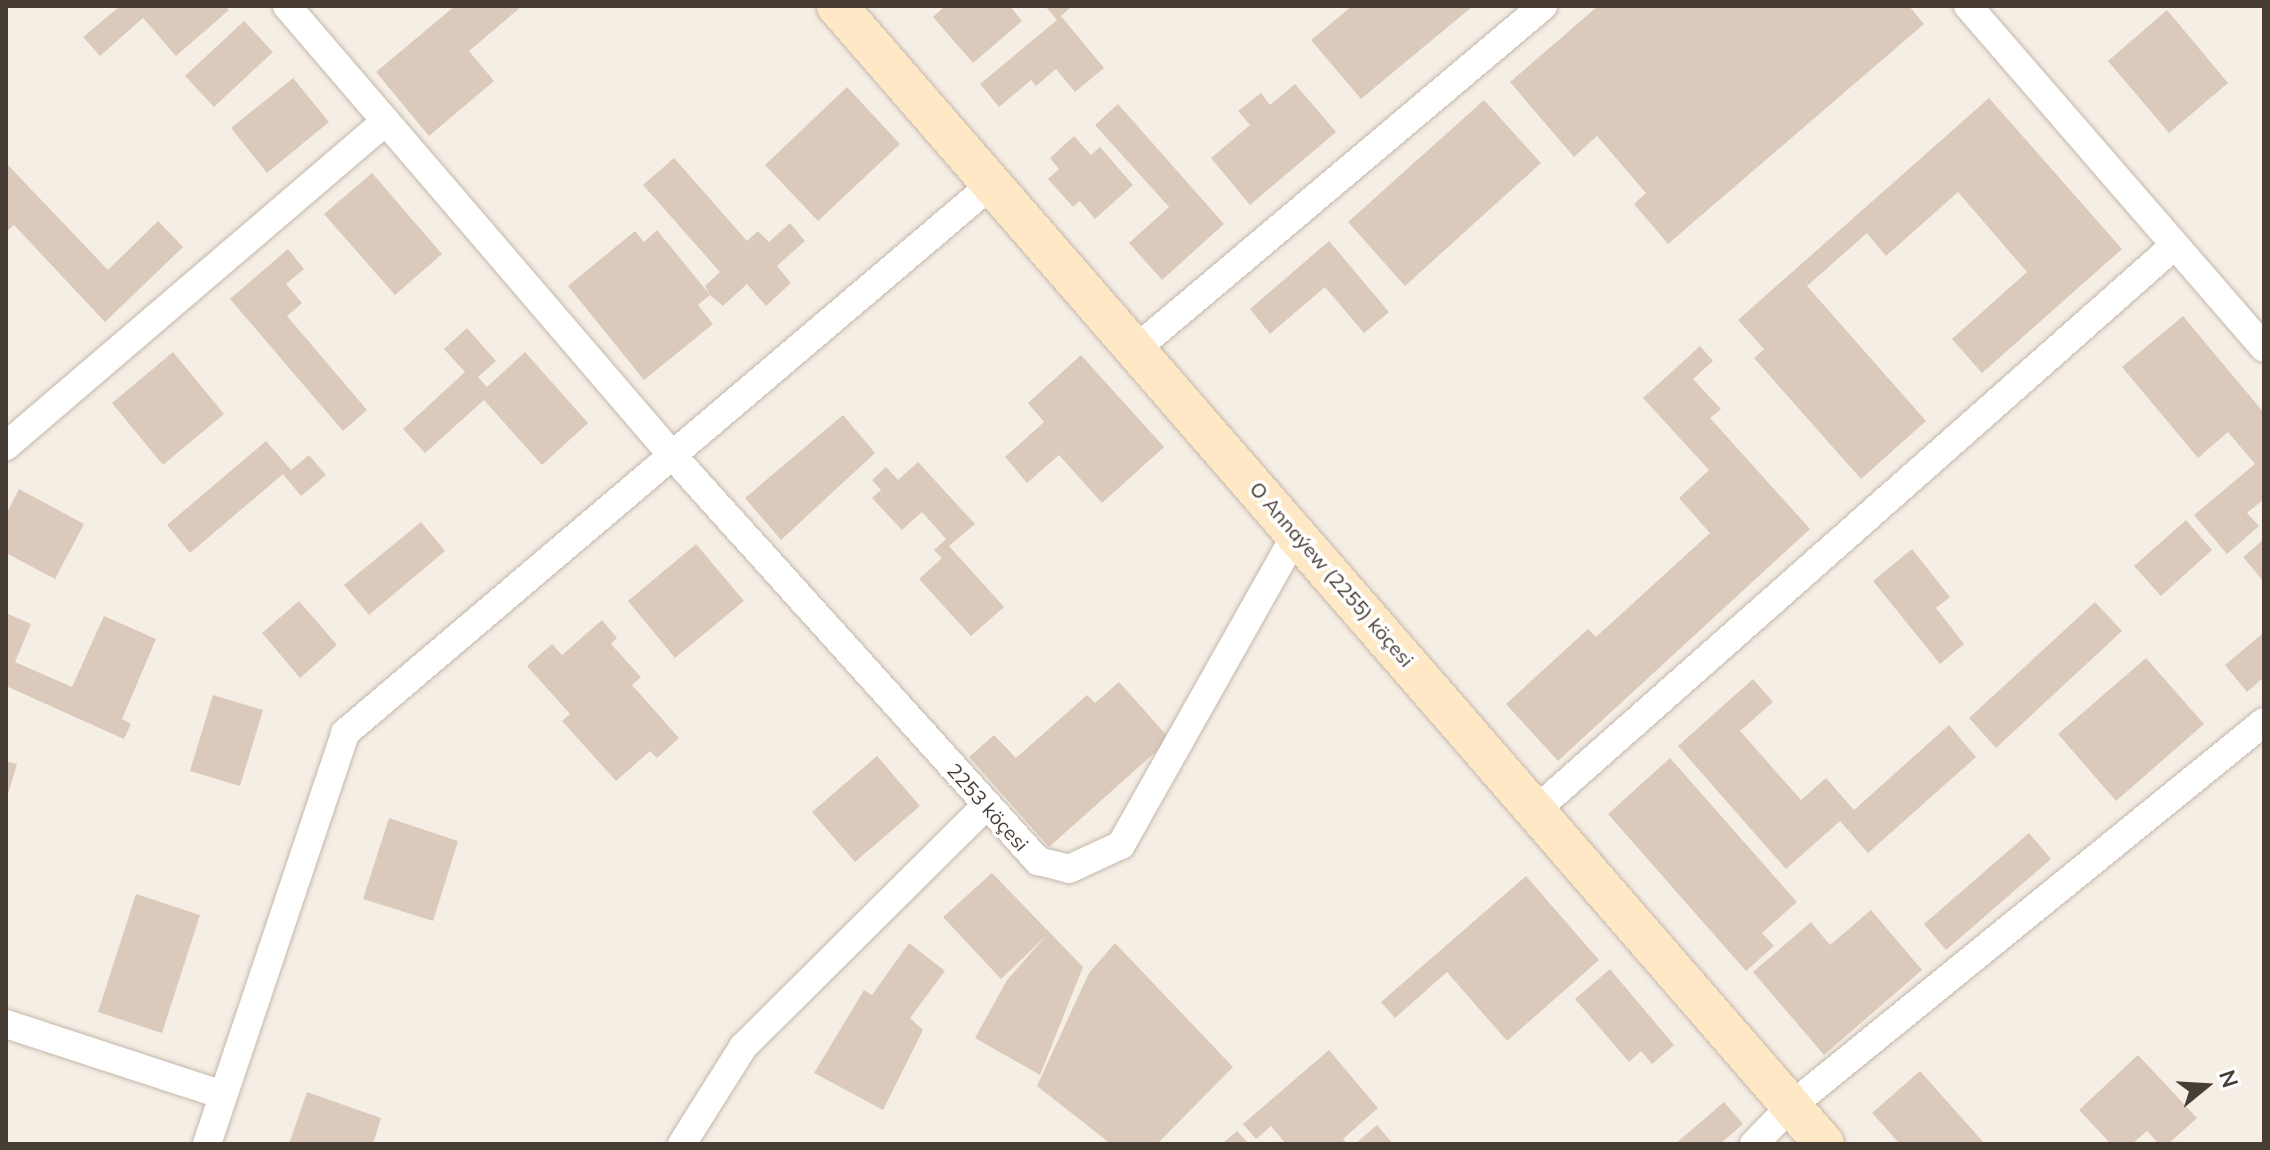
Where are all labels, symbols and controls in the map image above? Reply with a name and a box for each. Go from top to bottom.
street label: O Annaýew (2255) köçesi [1245,477,1419,671]
street label: 2253 köçesi [942,758,1034,856]
north arrow [2166,1046,2246,1126]
text: N [2213,1066,2245,1091]

